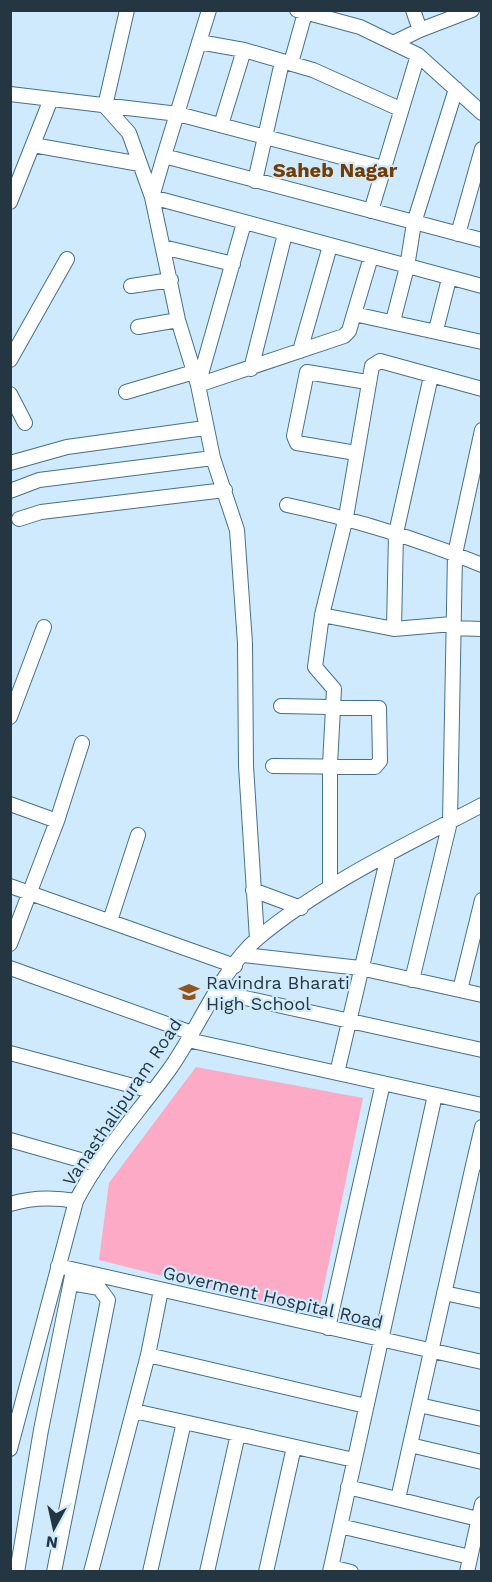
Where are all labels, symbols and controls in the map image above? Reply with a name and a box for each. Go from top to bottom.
district label: Saheb Nagar [273,158,398,182]
place label: Ravindra Bharati High School [206,972,350,1014]
school or university icon: Ravindra Bharati High School [177,980,201,1004]
street label: Vanasthalipuram Road [58,1014,186,1190]
street label: Goverment Hospital Road [161,1261,385,1333]
north arrow [24,1498,84,1558]
text: N [45,1532,59,1553]

